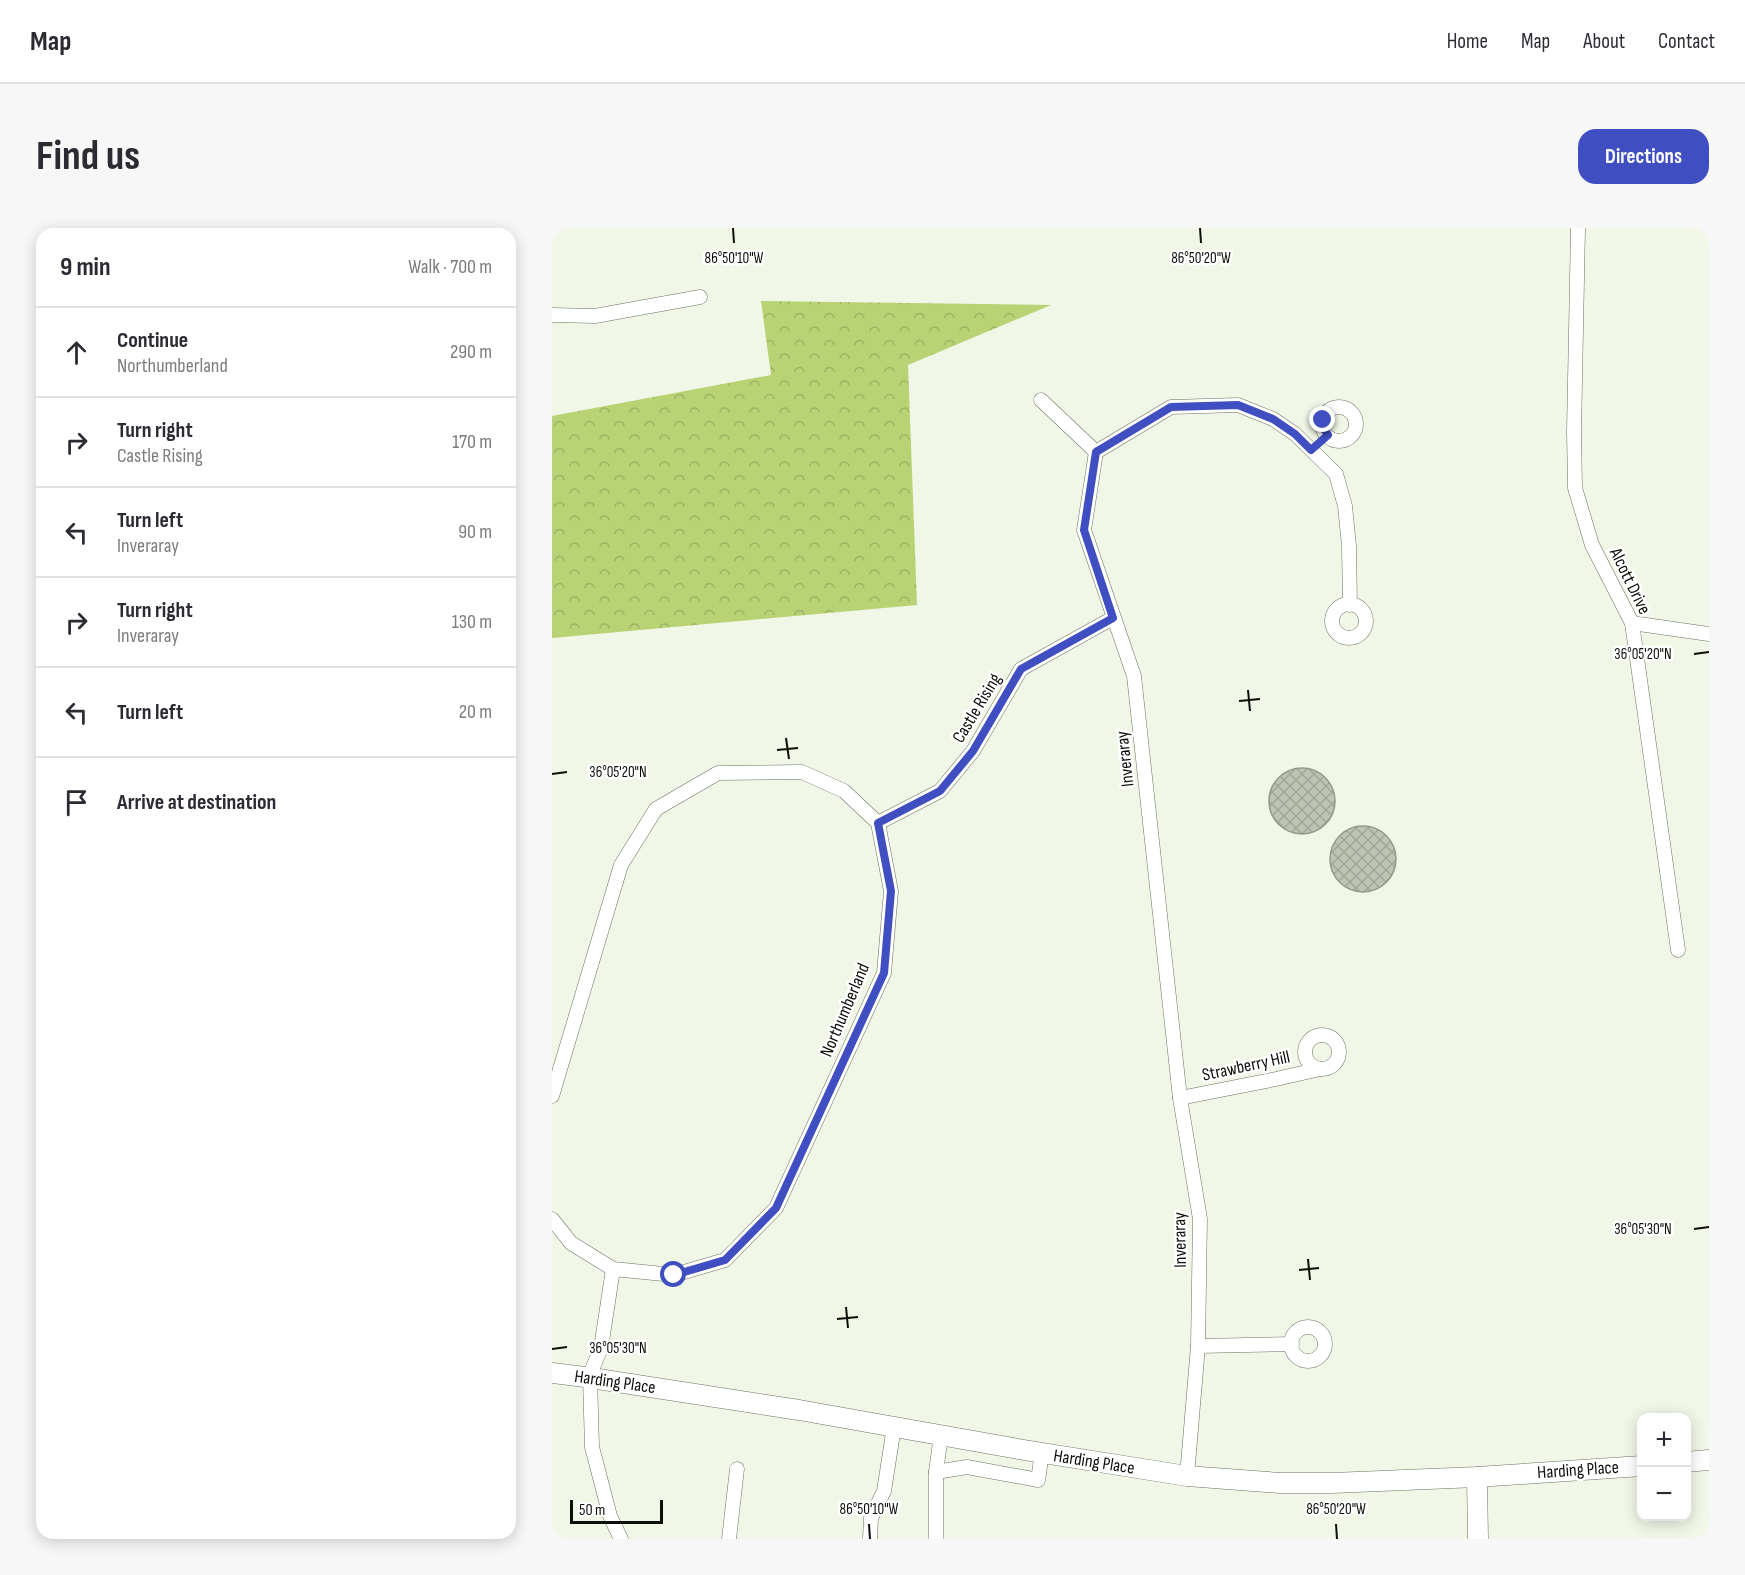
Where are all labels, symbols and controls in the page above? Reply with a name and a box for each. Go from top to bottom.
text: Map [30,25,71,58]
text: Home [1447,29,1488,54]
text: Map [1521,29,1550,54]
text: About [1583,29,1625,54]
text: Contact [1658,29,1715,54]
button: Directions [1578,129,1709,184]
text: Find us [36,131,140,182]
text: 86°50'10"W [705,249,764,268]
text: 86°50'20"W [1171,249,1231,268]
text: 9 min [60,252,110,283]
text: Walk · 700 m [408,255,492,279]
text: Continue [117,327,188,354]
icon: ahead [60,336,93,369]
text: 290 m [450,340,492,364]
text: Northumberland [117,354,228,378]
route end [1309,406,1335,432]
text: Turn right [117,417,193,444]
icon: right [60,426,93,459]
text: 170 m [452,430,492,454]
text: Castle Rising [117,444,203,468]
text: Turn left [117,507,183,534]
icon: left [60,516,93,549]
text: 90 m [458,520,492,544]
text: Inveraray [117,534,179,558]
street label: Alcott Drive [1605,544,1655,618]
text: Turn right [117,597,193,624]
icon: right [60,606,93,639]
text: 130 m [452,610,492,634]
text: Inveraray [117,624,179,648]
text: 36°05'20"N [1614,645,1672,664]
street label: Castle Rising [948,670,1006,746]
icon: left [60,696,93,729]
text: Turn left [117,699,183,726]
text: 20 m [459,700,492,724]
street label: Inveraray [1112,730,1138,788]
text: 36°05'20"N [589,763,647,782]
icon: arrive [60,786,93,819]
text: Arrive at destination [117,789,276,816]
street label: Northumberland [816,960,874,1060]
street label: Strawberry Hill [1200,1046,1292,1086]
street label: Inveraray [1169,1212,1191,1268]
text: 36°05'30"N [1614,1220,1672,1239]
route start [660,1261,686,1287]
text: 36°05'30"N [589,1339,647,1358]
street label: Harding Place [573,1366,657,1398]
map controls [1637,1413,1691,1521]
button: + [1637,1413,1691,1467]
street label: Harding Place [1052,1445,1136,1479]
street label: Harding Place [1536,1457,1620,1483]
button: − [1637,1467,1691,1521]
scale bar [570,1497,663,1524]
text: 86°50'10"W [840,1500,899,1519]
text: 86°50'20"W [1306,1500,1366,1519]
text: 50 m [579,1501,605,1520]

